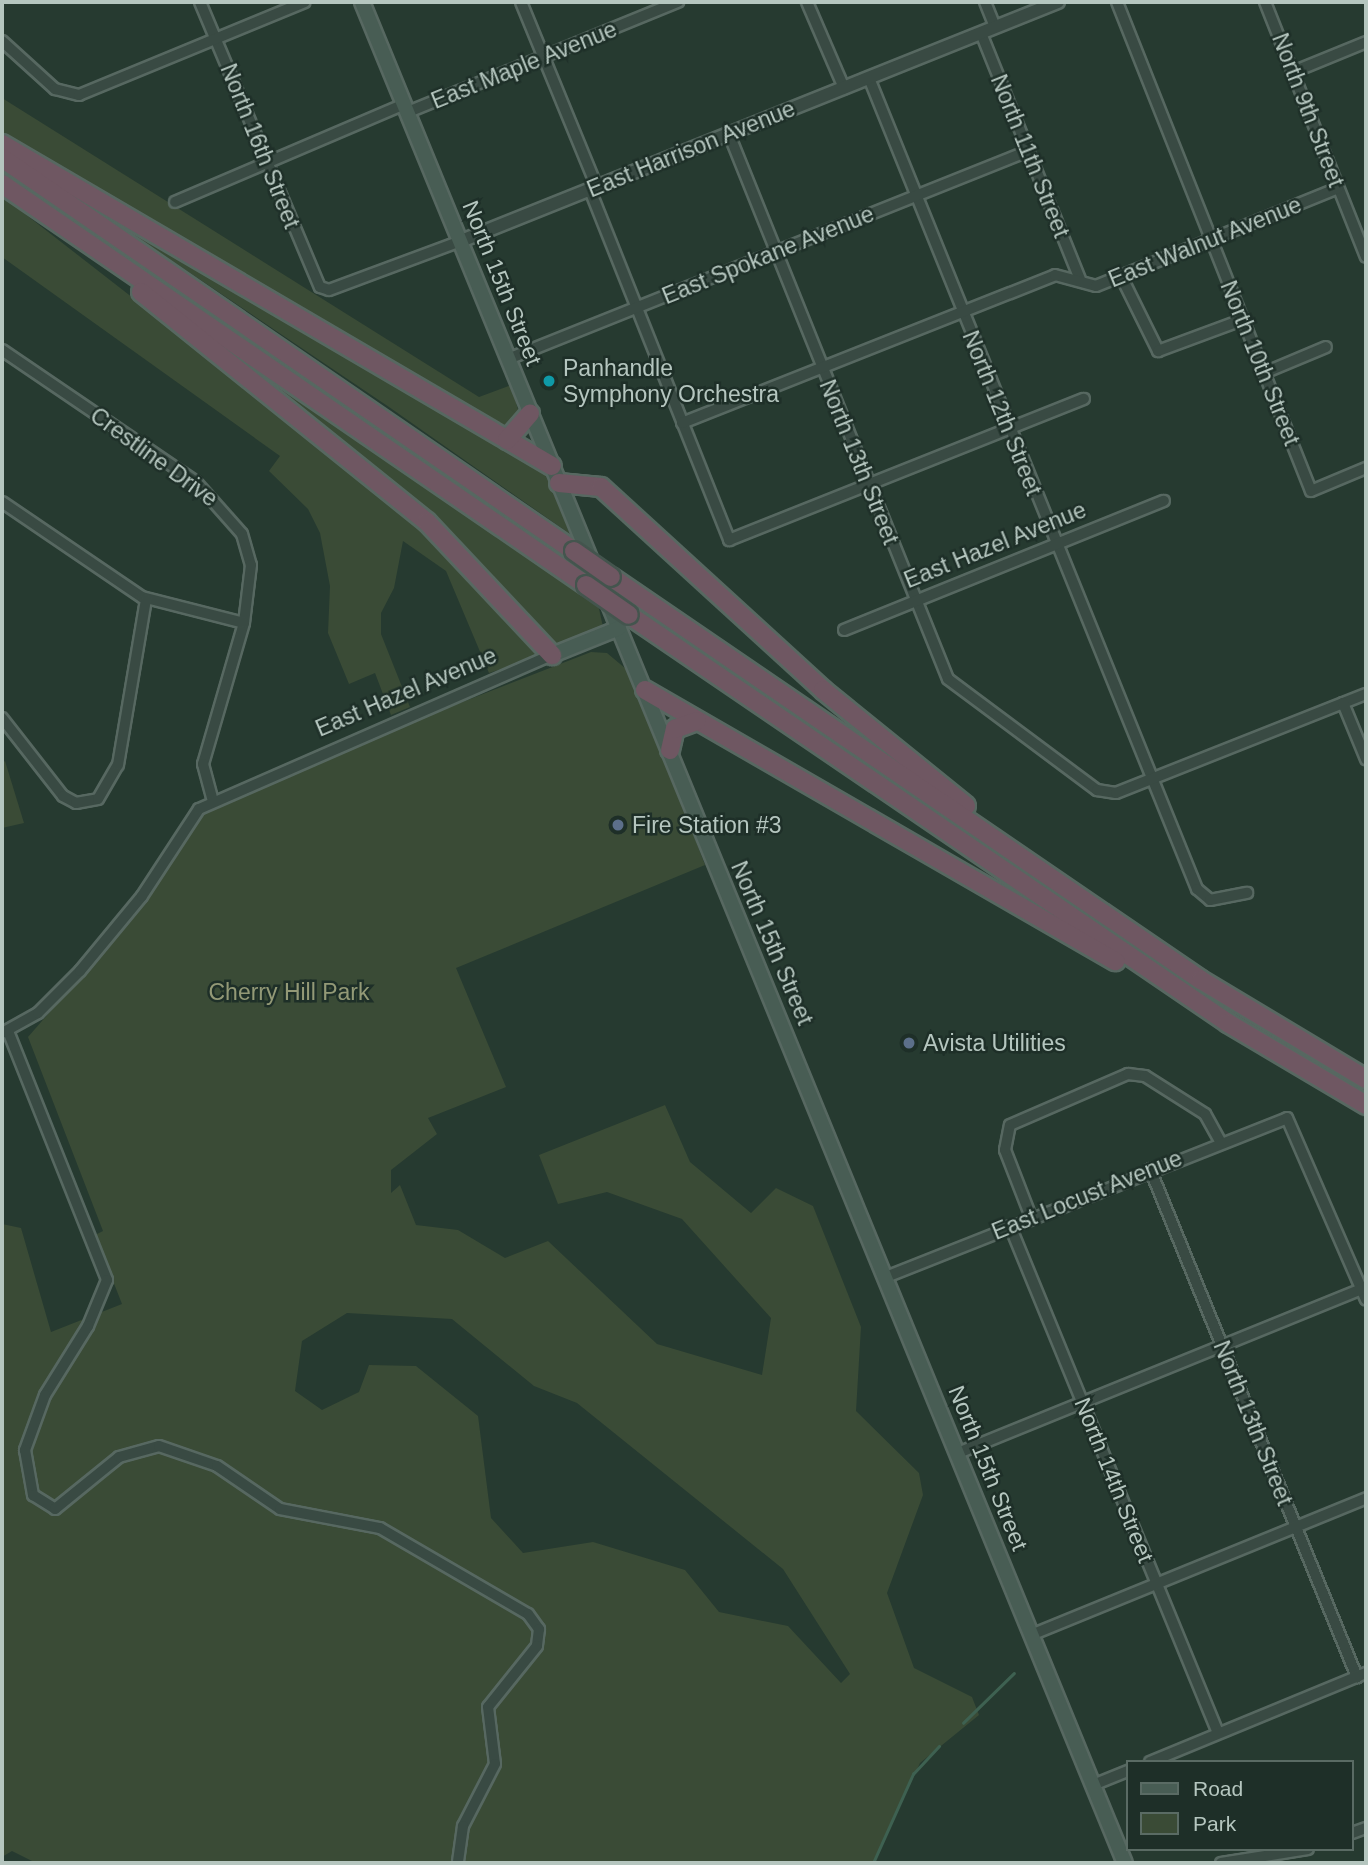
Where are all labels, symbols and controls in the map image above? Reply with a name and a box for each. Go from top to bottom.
street label: East Maple Avenue [427,15,621,115]
street label: North 9th Street [1266,29,1350,191]
street label: North 16th Street [214,60,306,232]
street label: North 11th Street [985,70,1075,242]
street label: East Harrison Avenue [582,94,800,204]
street label: East Walnut Avenue [1104,190,1306,294]
street label: North 15th Street [456,197,548,369]
street label: East Spokane Avenue [658,200,878,310]
street label: North 10th Street [1214,277,1306,449]
street label: North 12th Street [956,327,1048,499]
place label: Panhandle Symphony Orchestra [563,354,779,408]
marker: Panhandle Symphony Orchestra [541,373,557,389]
street label: North 13th Street [813,376,905,548]
street label: Crestline Drive [85,402,223,512]
street label: East Hazel Avenue [899,496,1091,594]
street label: East Hazel Avenue [311,641,501,743]
place label: Fire Station #3 [632,811,782,839]
marker: Fire Station #3 [610,817,626,833]
street label: North 15th Street [725,857,819,1029]
park label: Cherry Hill Park [208,978,370,1006]
place label: Avista Utilities [923,1029,1066,1057]
marker: Avista Utilities [901,1035,917,1051]
street label: East Locust Avenue [987,1144,1187,1246]
street label: North 13th Street [1207,1337,1299,1509]
street label: North 15th Street [942,1382,1034,1554]
street label: North 14th Street [1068,1394,1160,1566]
legend [1126,1760,1354,1851]
text: Road [1193,1777,1243,1800]
text: Park [1193,1812,1236,1835]

